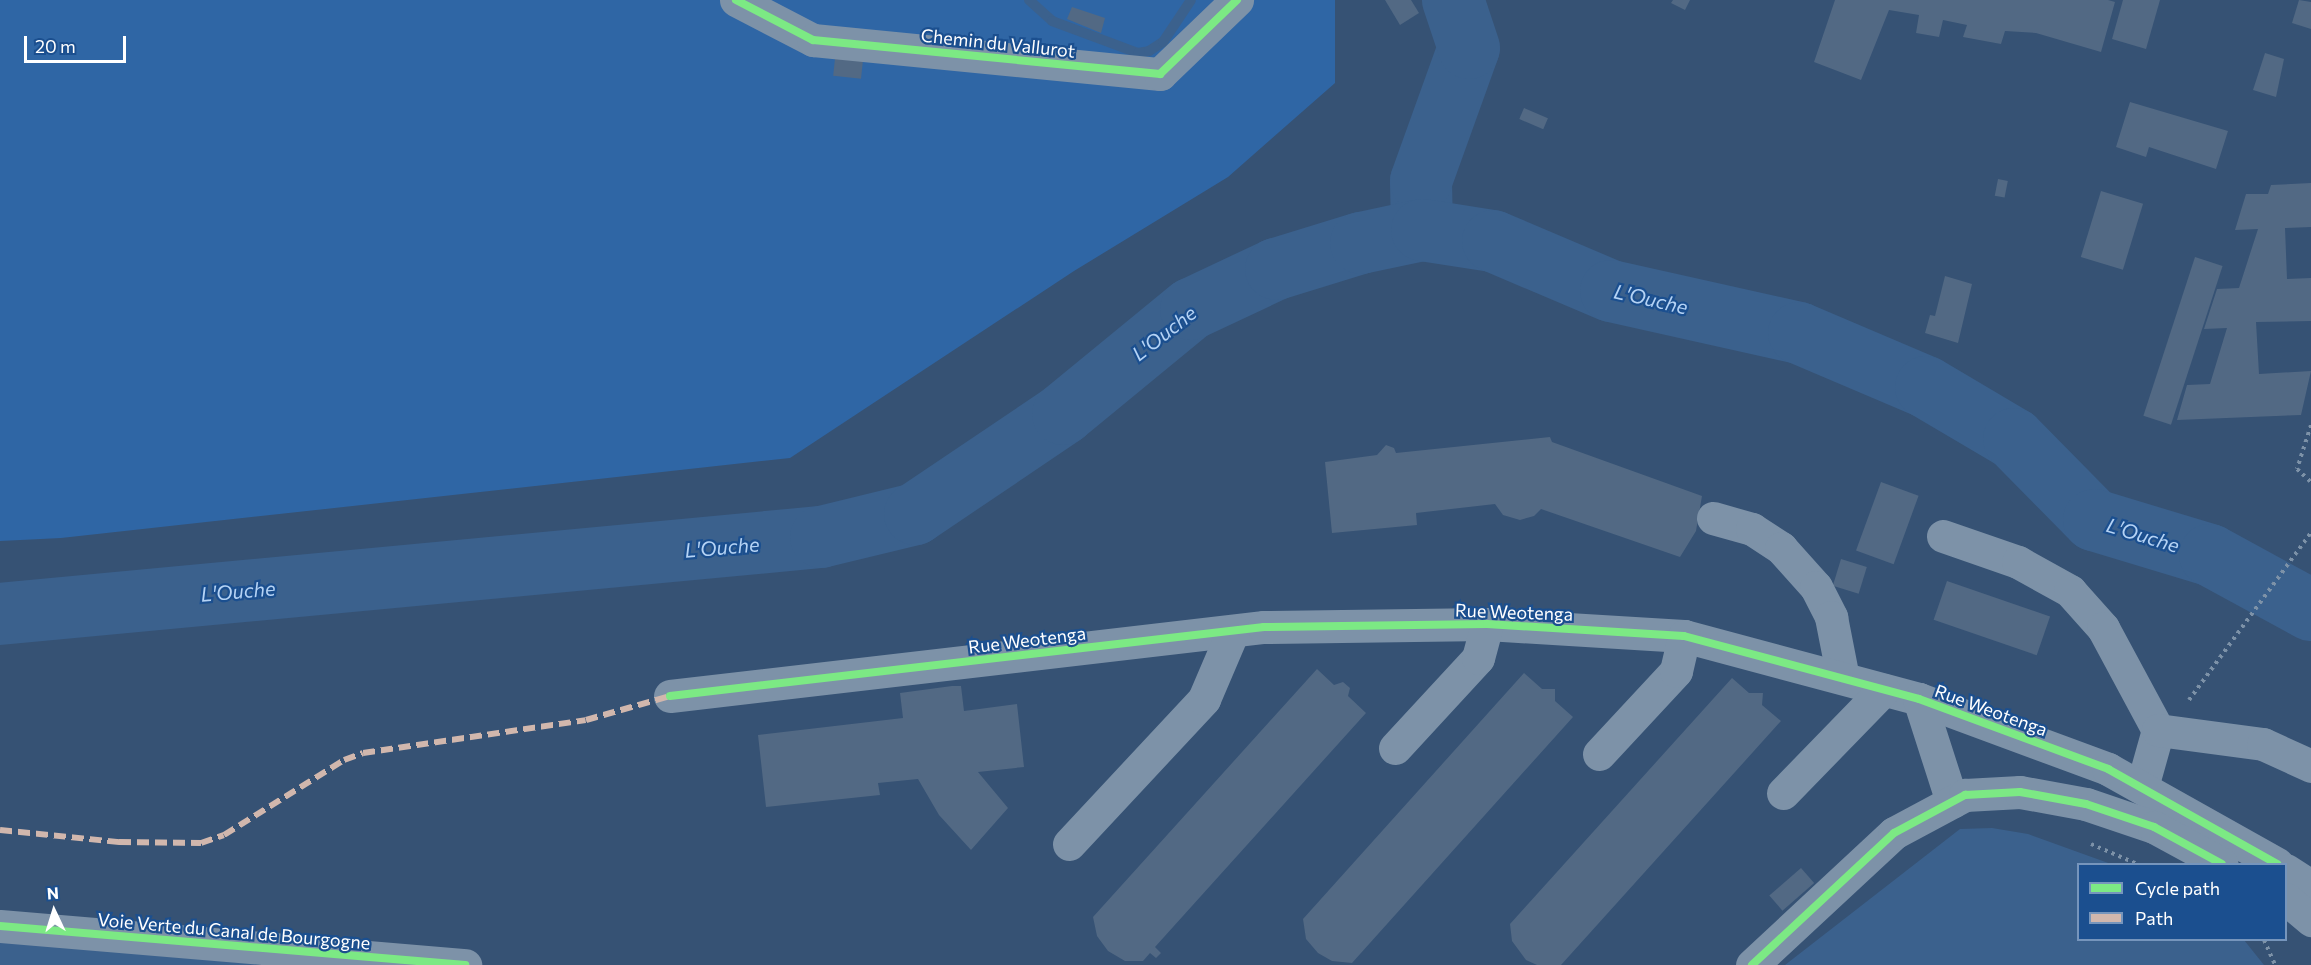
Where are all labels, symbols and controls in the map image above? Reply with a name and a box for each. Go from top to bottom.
scale bar [27,24,129,62]
street label: Chemin du Vallurot [920,24,1076,62]
text: 20 m [35,35,76,57]
water label: L'Ouche [1612,279,1690,319]
water label: L'Ouche [1127,300,1201,366]
water label: L'Ouche [2104,513,2182,557]
water label: L'Ouche [684,532,760,562]
water label: L'Ouche [200,576,276,606]
street label: Rue Weotenga [1455,599,1573,625]
street label: Rue Weotenga [967,622,1087,658]
street label: Rue Weotenga [1932,680,2050,740]
legend [2077,863,2287,941]
text: Cycle path [2135,877,2220,899]
north arrow [24,881,84,941]
text: N [46,883,59,902]
text: Path [2135,907,2173,929]
street label: Voie Verte du Canal de Bourgogne [97,908,371,954]

